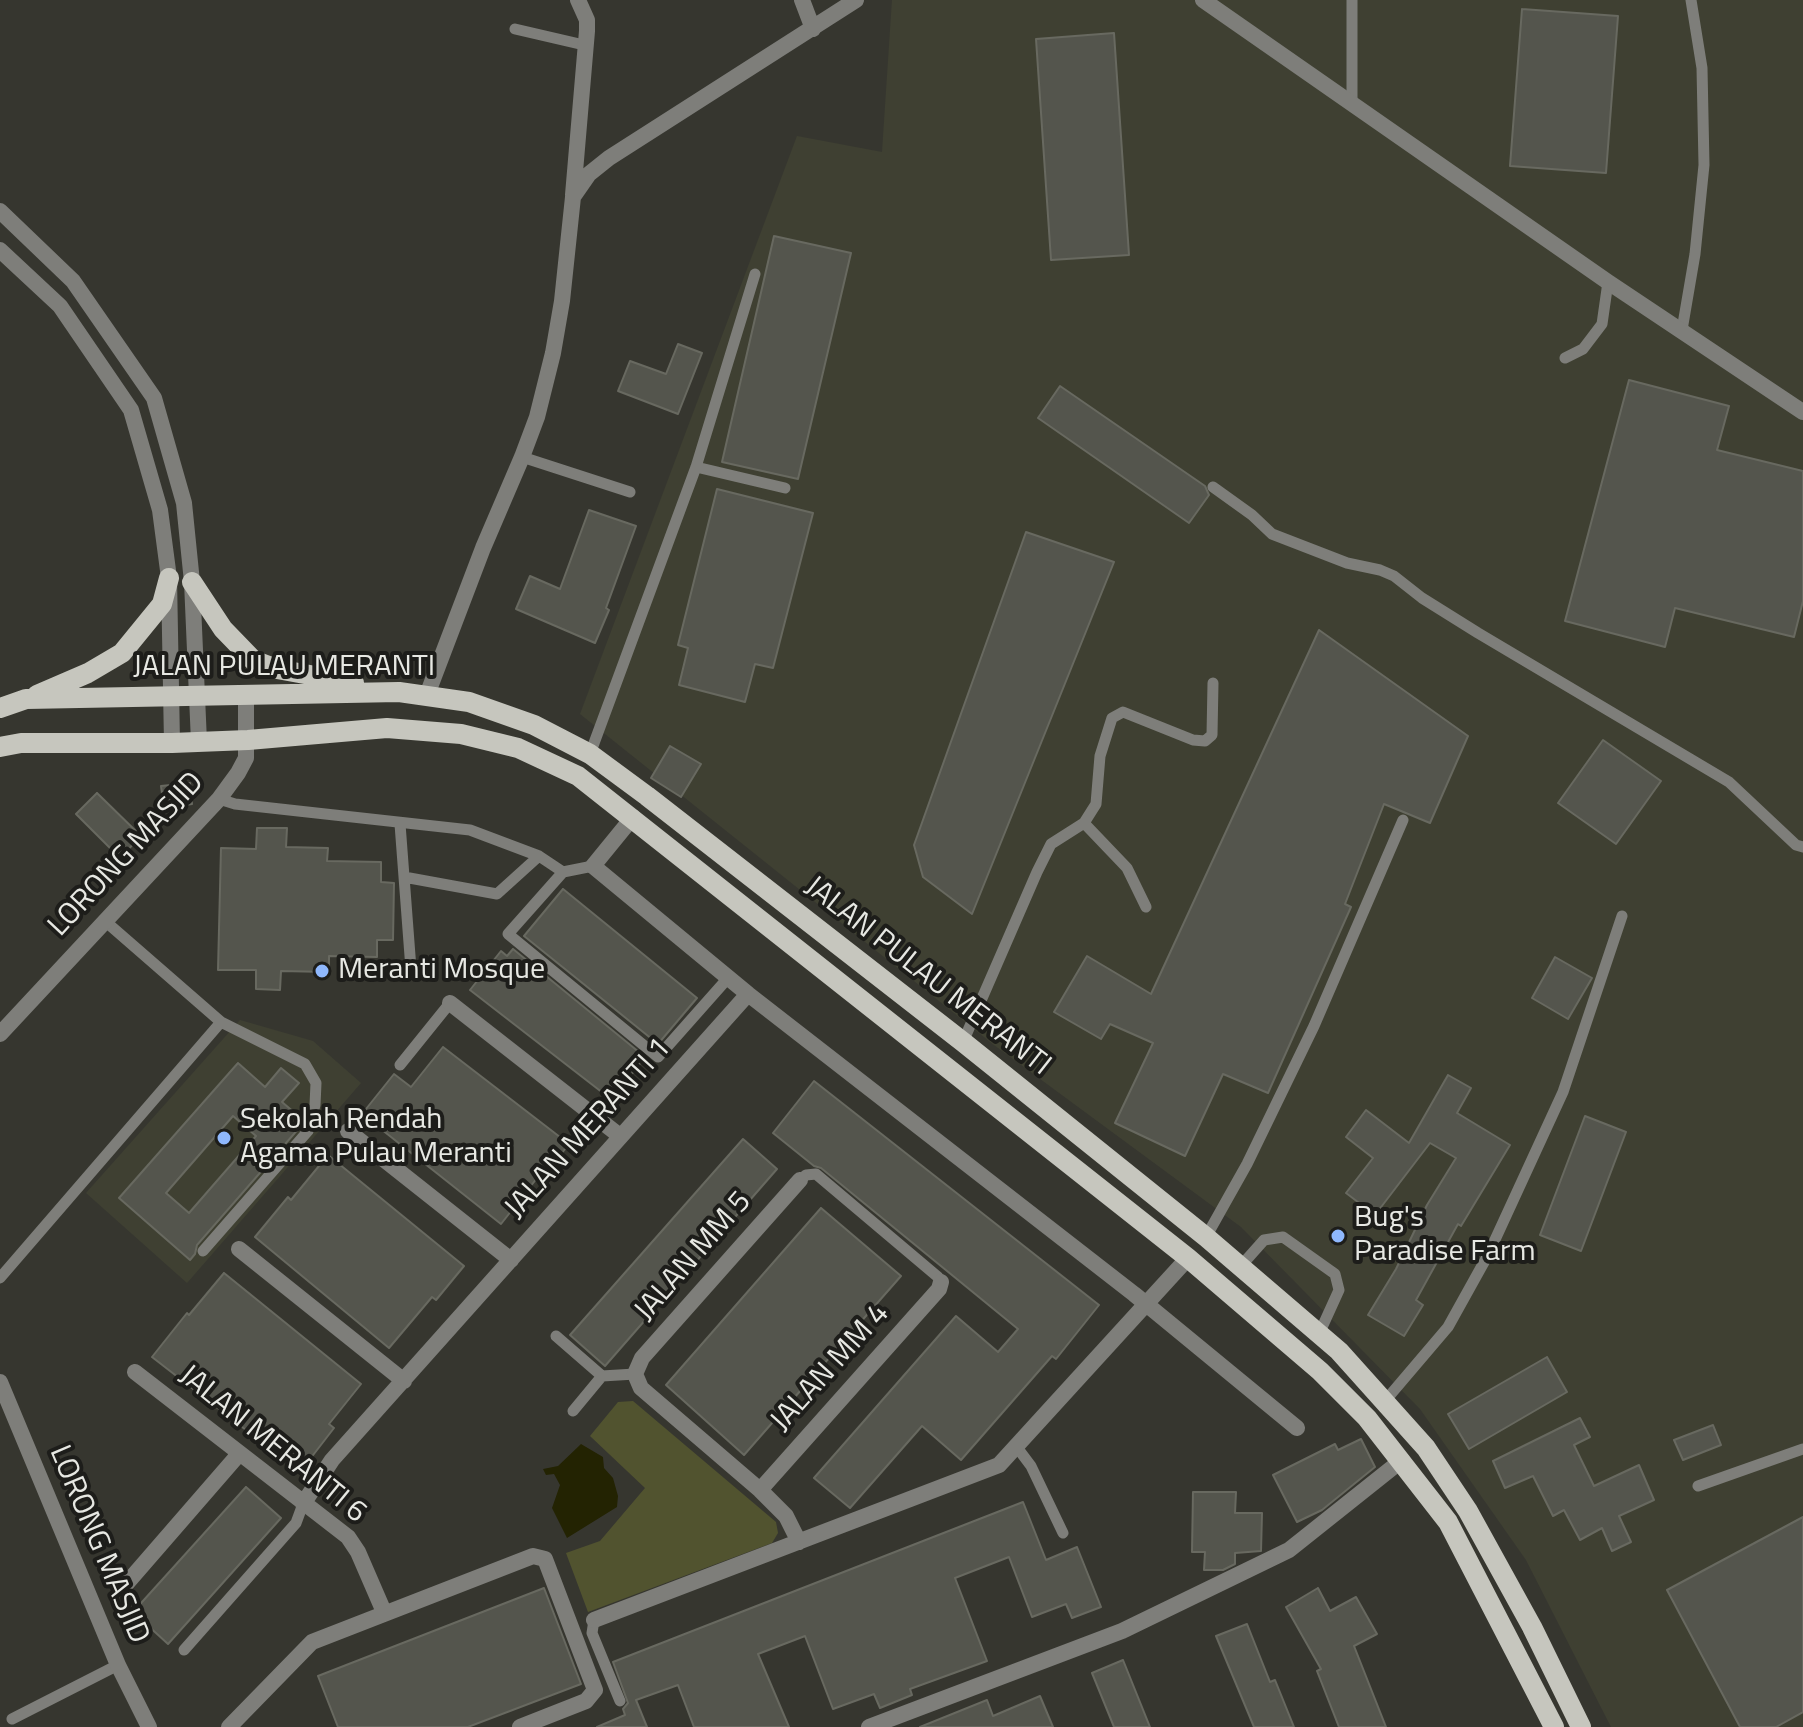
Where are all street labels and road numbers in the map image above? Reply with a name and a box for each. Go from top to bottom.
street label: JALAN PULAU MERANTI [133,650,435,686]
street label: LORONG MASJID [42,765,212,945]
street label: JALAN PULAU MERANTI [797,870,1057,1084]
street label: JALAN MERANTI 1 [499,1031,679,1227]
street label: JALAN MM 5 [628,1185,760,1329]
street label: JALAN MM 4 [764,1297,898,1439]
street label: JALAN MERANTI 6 [171,1358,373,1532]
street label: LORONG MASJID [40,1441,156,1649]

